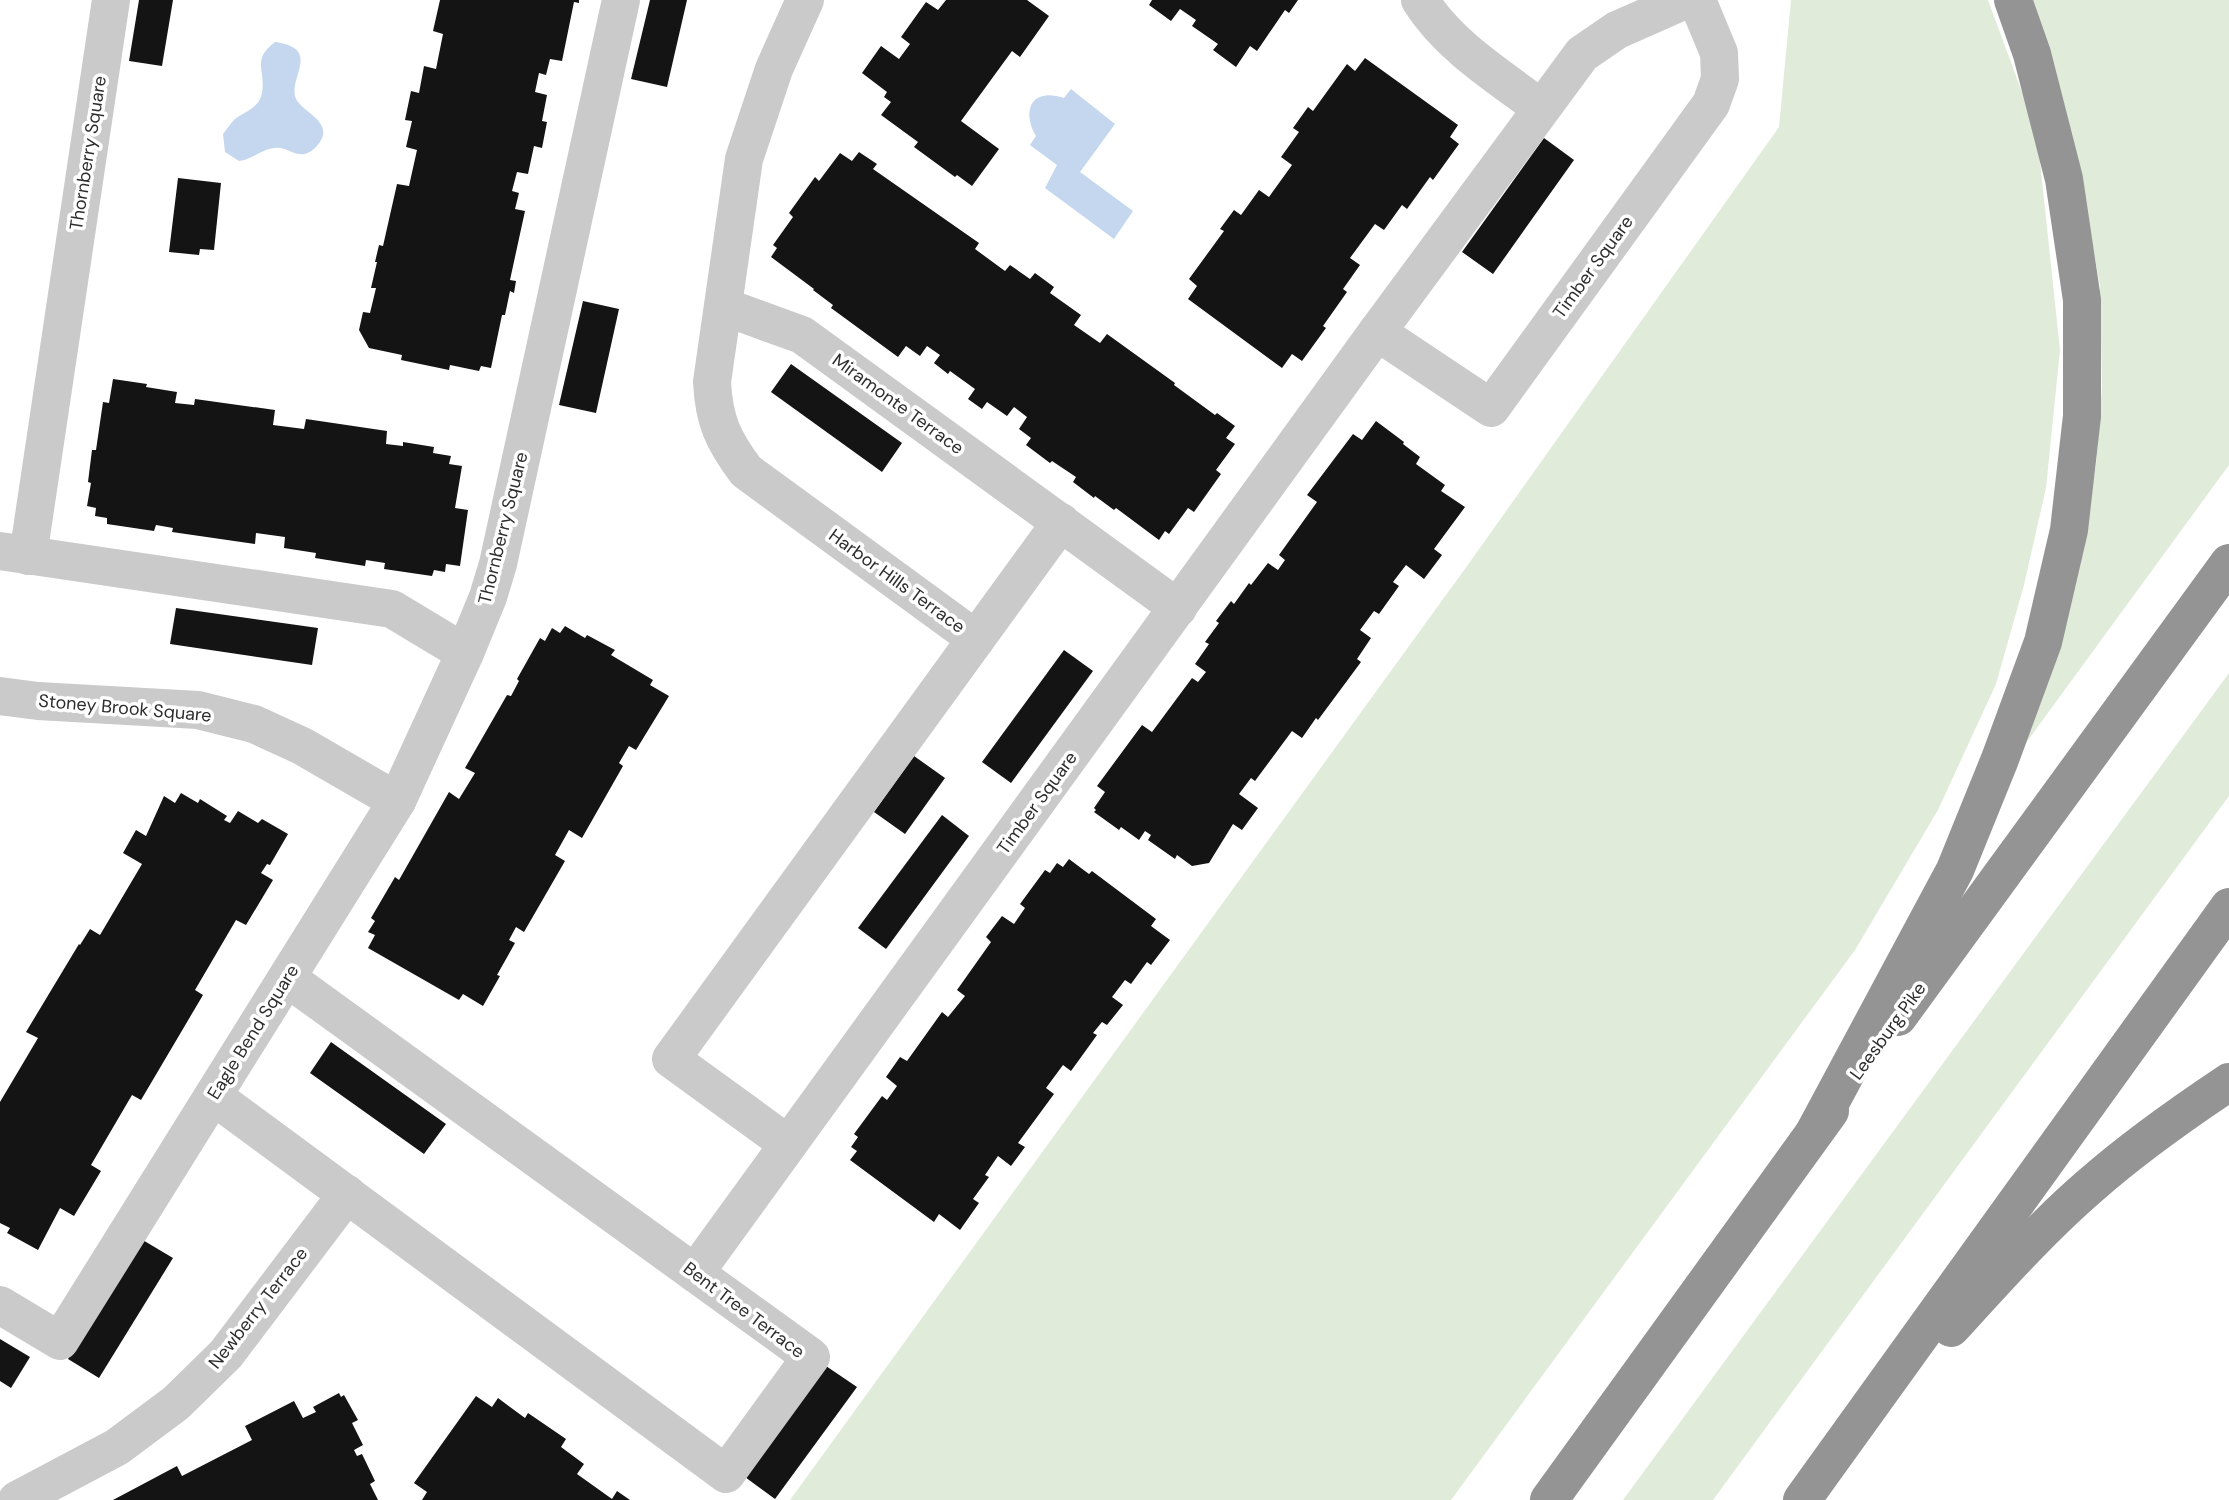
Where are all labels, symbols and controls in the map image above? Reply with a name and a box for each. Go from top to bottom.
street label: Thornberry Square [64,74,112,232]
street label: Timber Square [1548,211,1638,323]
street label: Miramonte Terrace [827,348,969,460]
street label: Thornberry Square [472,449,534,607]
street label: Harbor Hills Terrace [824,523,970,639]
street label: Stoney Brook Square [37,688,213,728]
street label: Timber Square [992,747,1082,859]
street label: Eagle Bend Square [202,960,304,1104]
street label: Leesburg Pike [1845,977,1931,1085]
street label: Newberry Terrace [203,1242,313,1374]
street label: Bent Tree Terrace [678,1256,810,1364]

